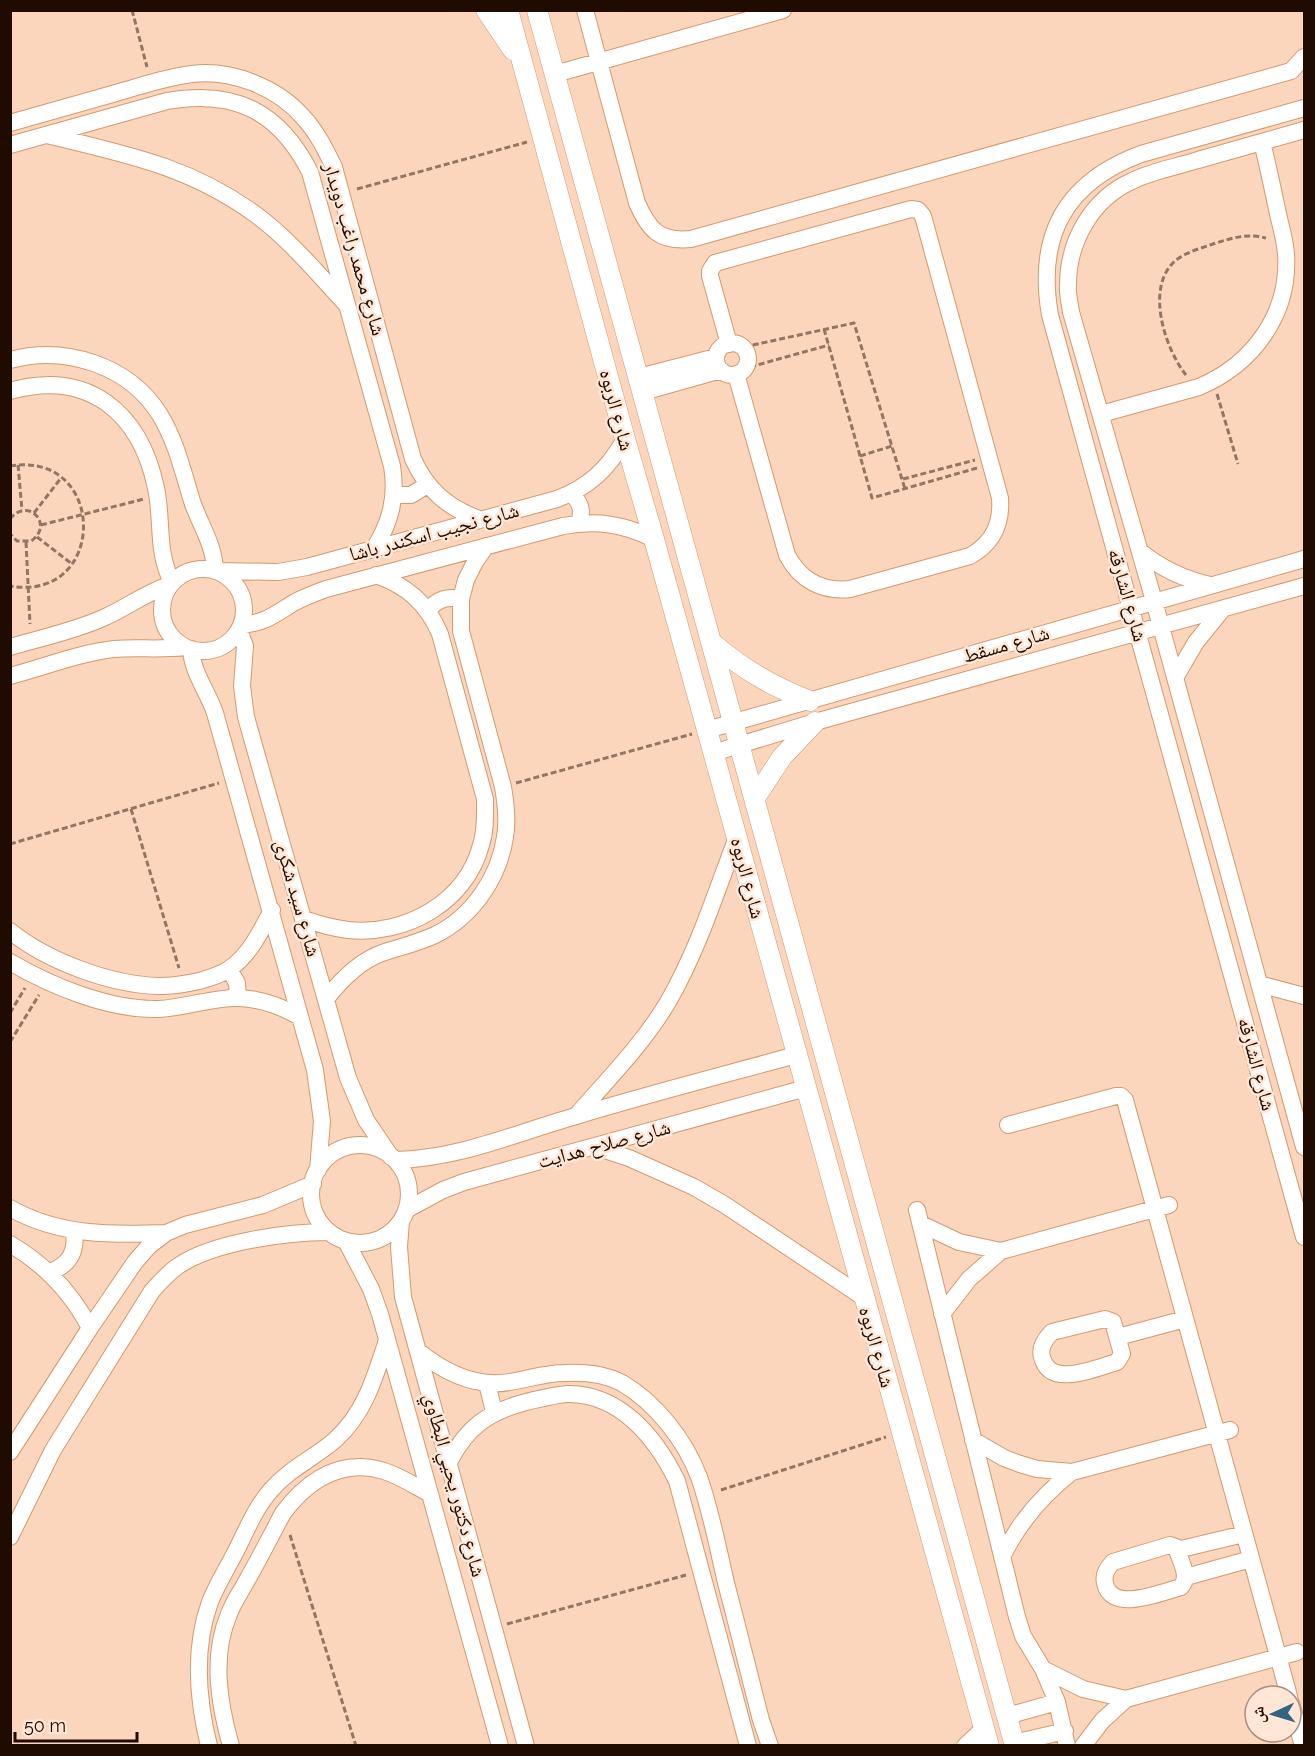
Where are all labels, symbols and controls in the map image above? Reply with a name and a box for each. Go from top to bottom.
street label: شارع محمد راغب دويدار [318,159,391,339]
street label: شارع الربوه [594,367,639,454]
street label: شارع نجيب اسكندر باشا [347,498,522,567]
street label: شارع الشارقه [1102,546,1153,645]
street label: شارع مسقط [960,620,1052,669]
street label: شارع الربوه [725,835,770,922]
street label: شارع سيد شكرى [269,837,326,960]
street label: شارع الشارقه [1232,1015,1281,1114]
street label: شارع صلاح هدايت [535,1115,673,1174]
street label: شارع الربوه [853,1304,900,1391]
street label: شارع دكتور يحيي البطاوي [415,1390,491,1581]
north arrow [1243,1684,1303,1744]
scale bar [15,1705,136,1743]
text: ش [1248,1706,1269,1724]
text: 50 m [24,1715,66,1736]

